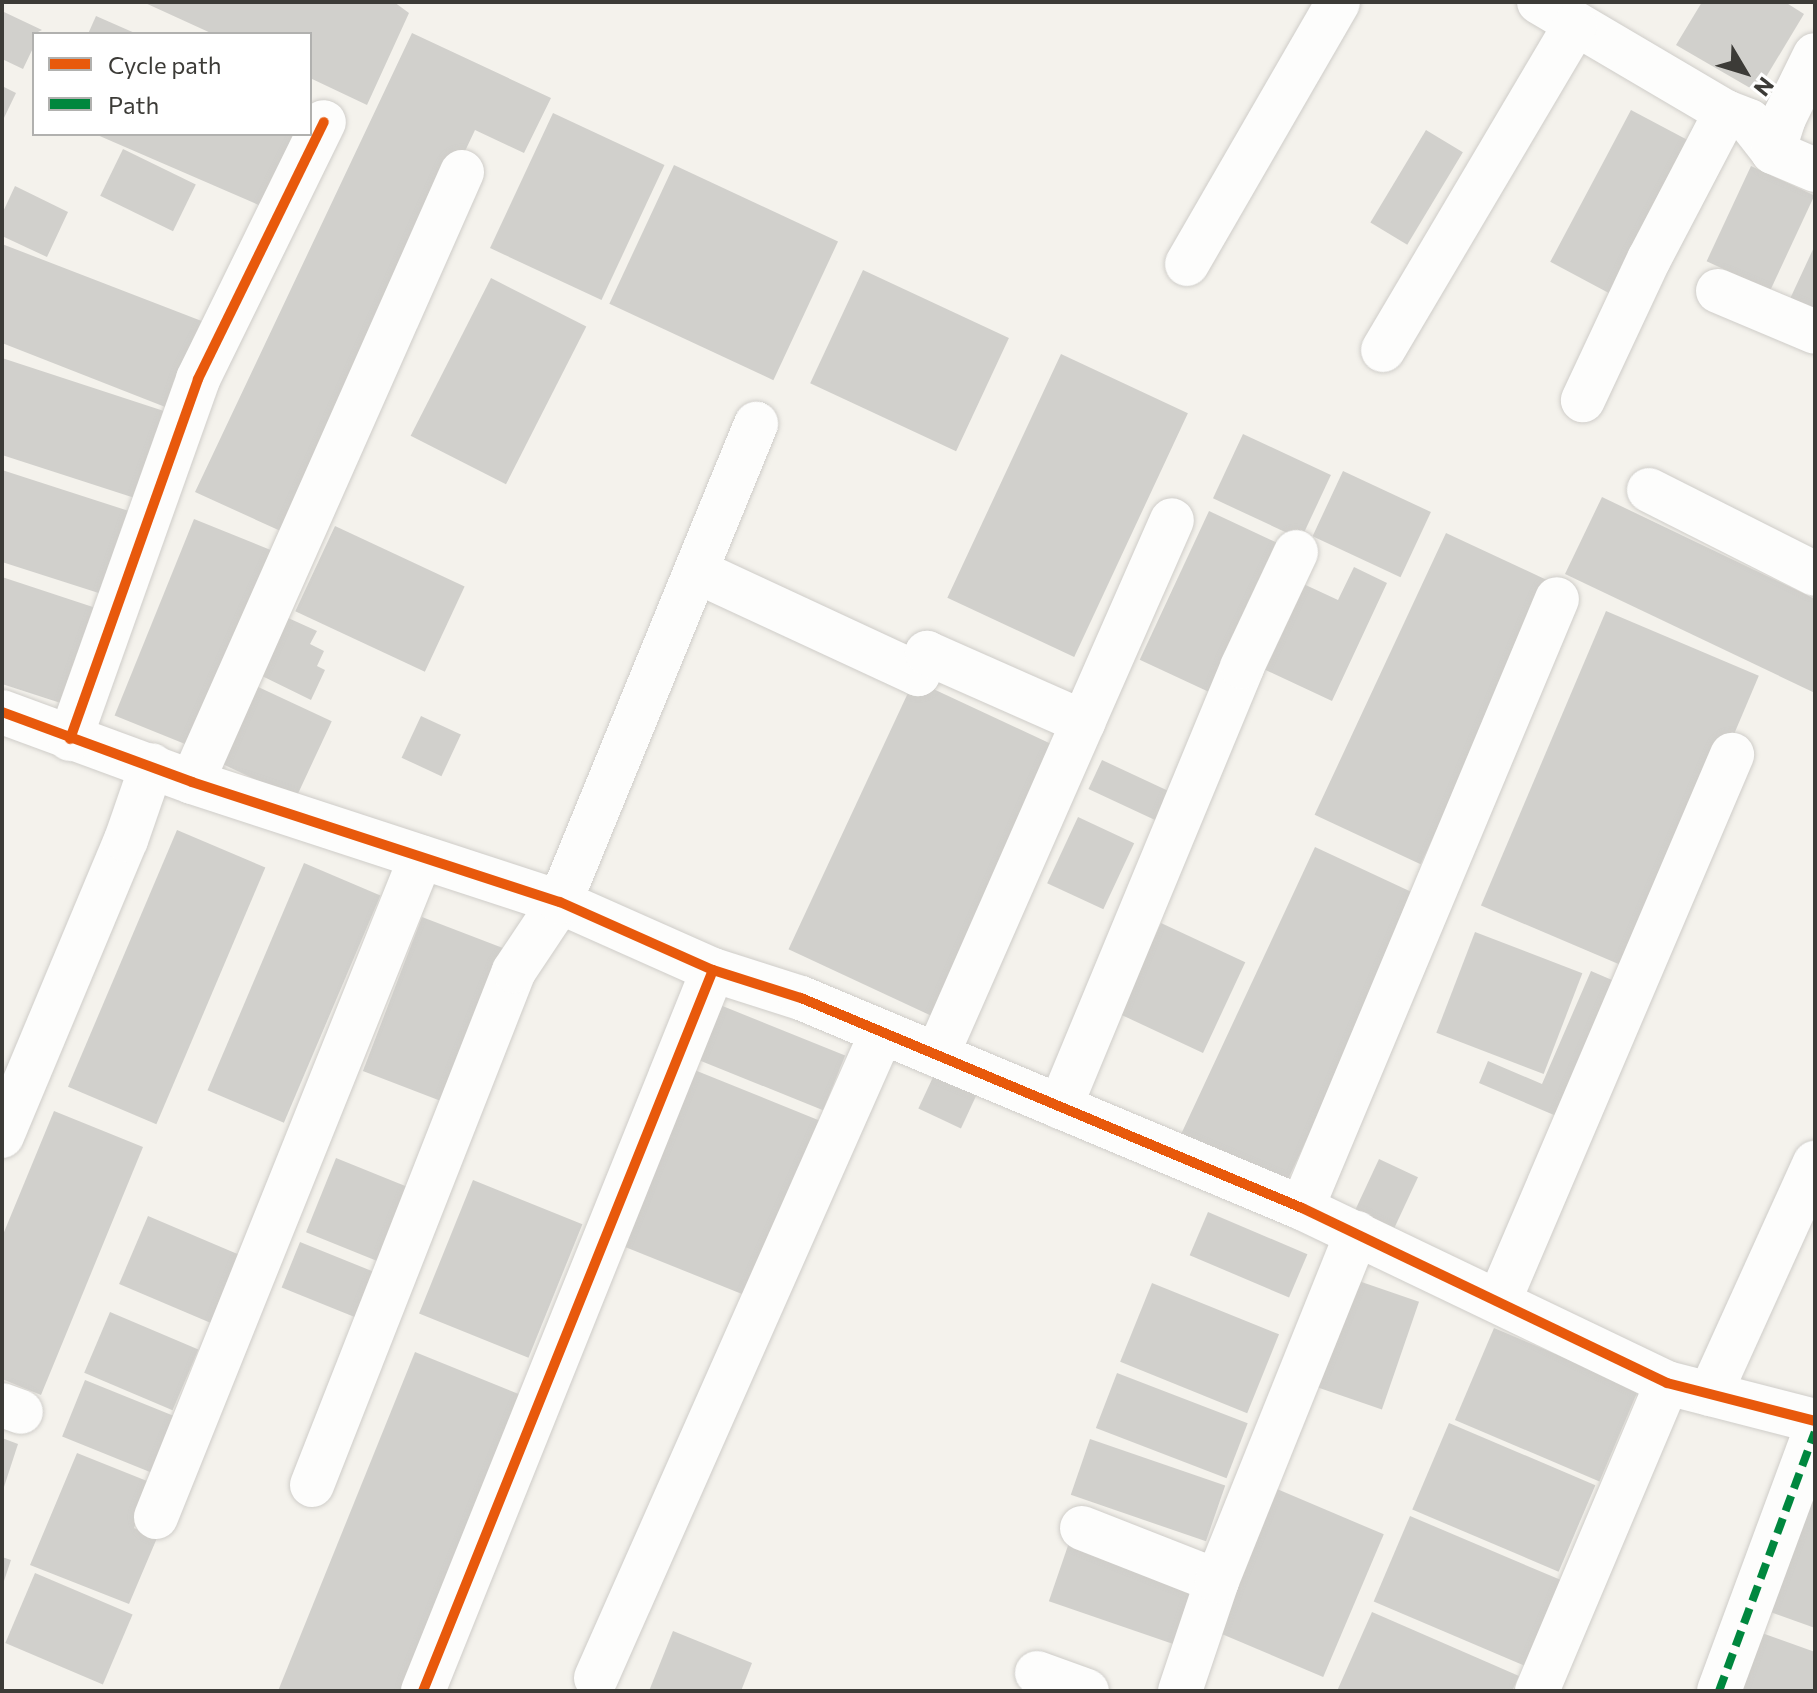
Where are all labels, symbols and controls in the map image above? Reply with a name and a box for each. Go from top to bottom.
legend [32,32,312,136]
north arrow [1705,32,1785,112]
text: Cycle path [108,50,222,79]
text: N [1749,72,1780,102]
text: Path [108,90,159,119]

